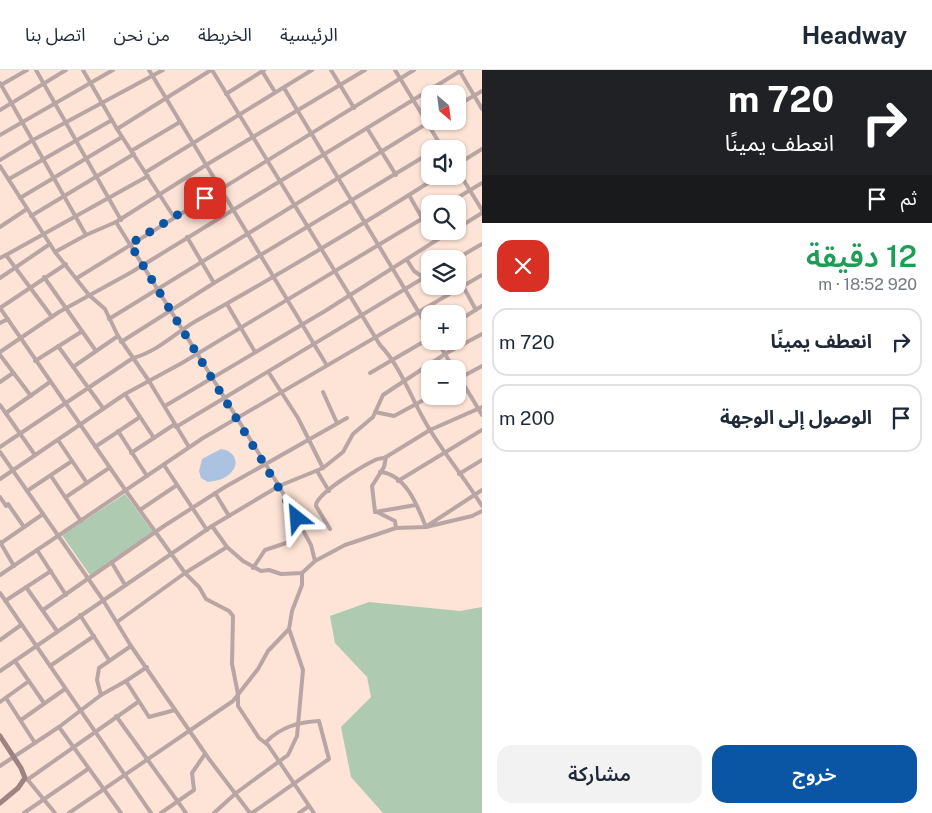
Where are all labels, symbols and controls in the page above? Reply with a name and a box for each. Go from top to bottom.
text: Headway [802,21,907,49]
text: اتصل بنا [25,24,86,45]
text: من نحن [114,24,170,45]
text: الخريطة [198,24,252,45]
text: الرئيسية [280,24,338,45]
text: 720 m [728,79,834,120]
north arrow [421,85,466,130]
map controls [421,85,466,405]
icon: right [852,90,917,155]
text: انعطف يمينًا [725,130,834,156]
button: sound [421,140,466,185]
pin [184,177,226,219]
icon: arrive [191,184,219,212]
icon: arrive [863,185,891,213]
text: ثم [901,187,917,209]
button: search [421,195,466,240]
text: 12 دقيقة [806,238,917,274]
button: close [497,240,549,292]
button: layers [421,250,466,295]
text: 920 m · 18:52 [818,275,917,294]
button: + [421,305,466,350]
icon: right [887,328,915,356]
text: انعطف يمينًا [771,330,872,352]
text: 720 m [499,331,555,353]
button: − [421,360,466,405]
icon: arrive [887,404,915,432]
text: الوصول إلى الوجهة [720,406,872,428]
text: 200 m [499,407,555,429]
position arrow [270,491,322,543]
button: مشاركة [497,745,702,803]
button: خروج [712,745,917,803]

